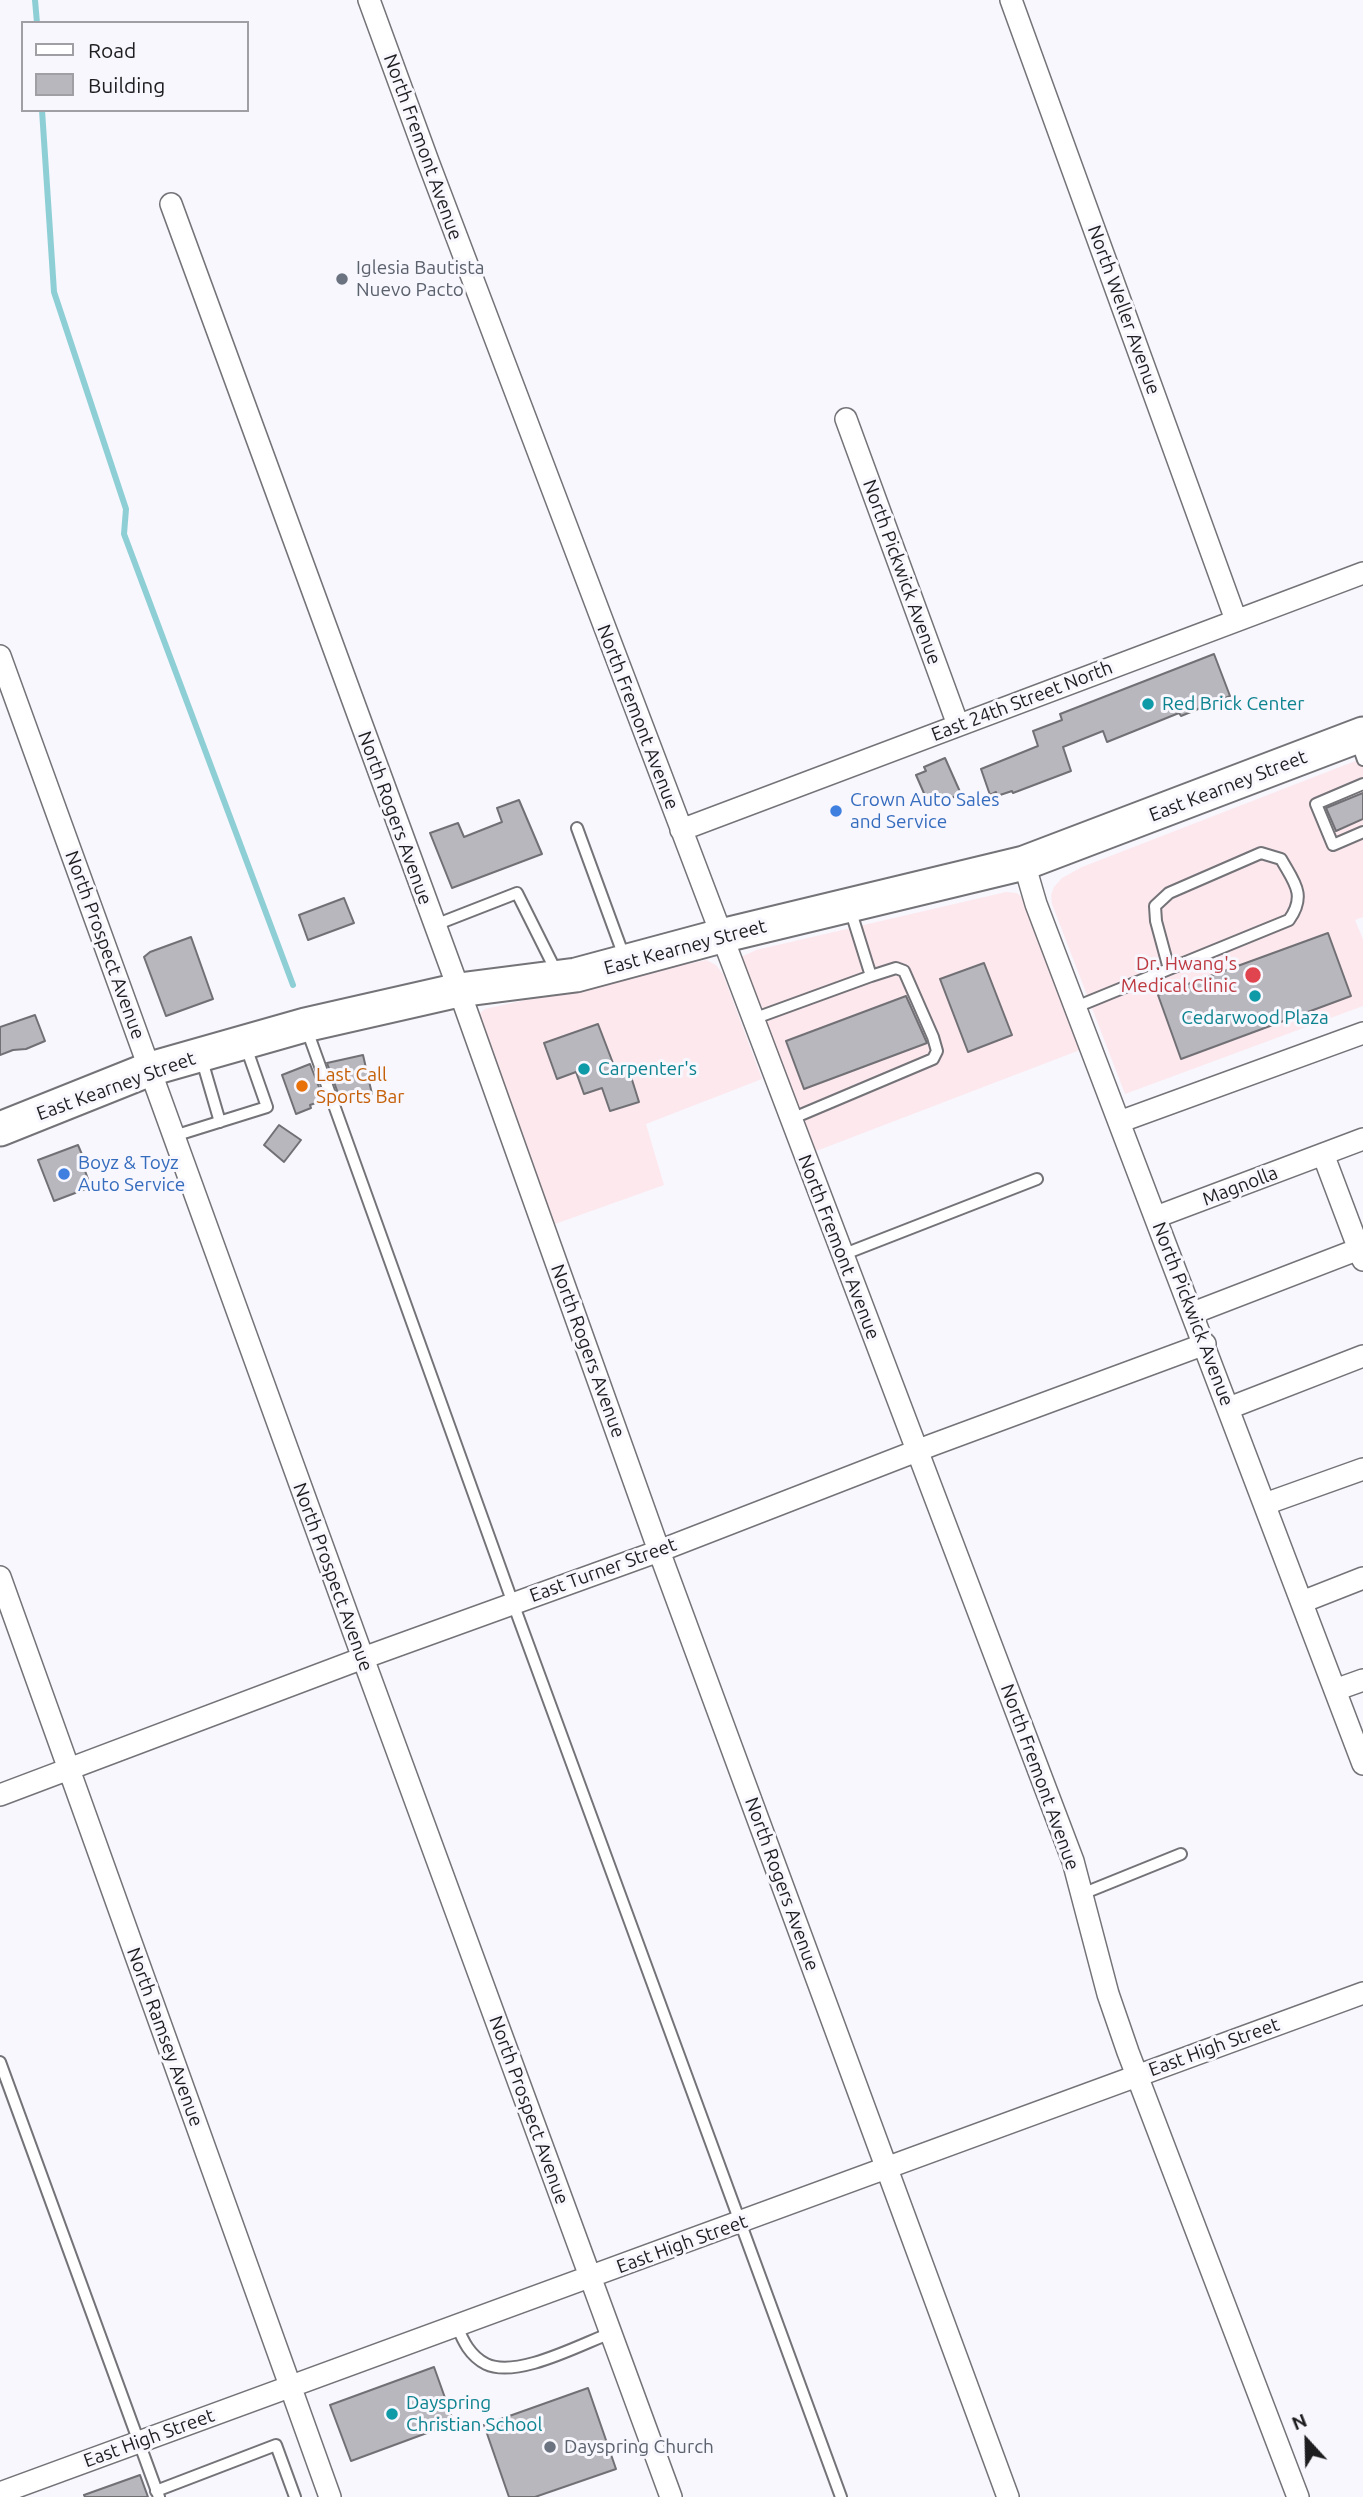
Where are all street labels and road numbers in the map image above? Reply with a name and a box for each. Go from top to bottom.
street label: North Fremont Avenue [379,51,467,243]
street label: North Weller Avenue [1083,222,1165,398]
street label: North Pickwick Avenue [858,476,946,668]
street label: North Fremont Avenue [592,621,684,813]
street label: East 24th Street North [928,656,1116,746]
street label: North Rogers Avenue [353,728,437,908]
street label: East Kearney Street [1146,745,1310,827]
street label: North Prospect Avenue [60,848,150,1042]
street label: East Kearney Street [601,914,769,980]
street label: East Kearney Street [34,1047,198,1125]
street label: North Fremont Avenue [793,1151,885,1343]
street label: Magnolla [1199,1161,1281,1211]
street label: North Pickwick Avenue [1147,1219,1239,1409]
street label: North Rogers Avenue [546,1261,630,1441]
street label: North Prospect Avenue [288,1480,378,1674]
street label: East Turner Street [527,1533,679,1607]
street label: North Fremont Avenue [996,1681,1084,1873]
street label: North Rogers Avenue [740,1794,824,1974]
street label: North Ramsey Avenue [122,1944,208,2130]
street label: North Prospect Avenue [484,2013,574,2207]
street label: East High Street [1145,2013,1283,2081]
street label: East High Street [613,2210,751,2278]
street label: East High Street [80,2404,218,2472]

